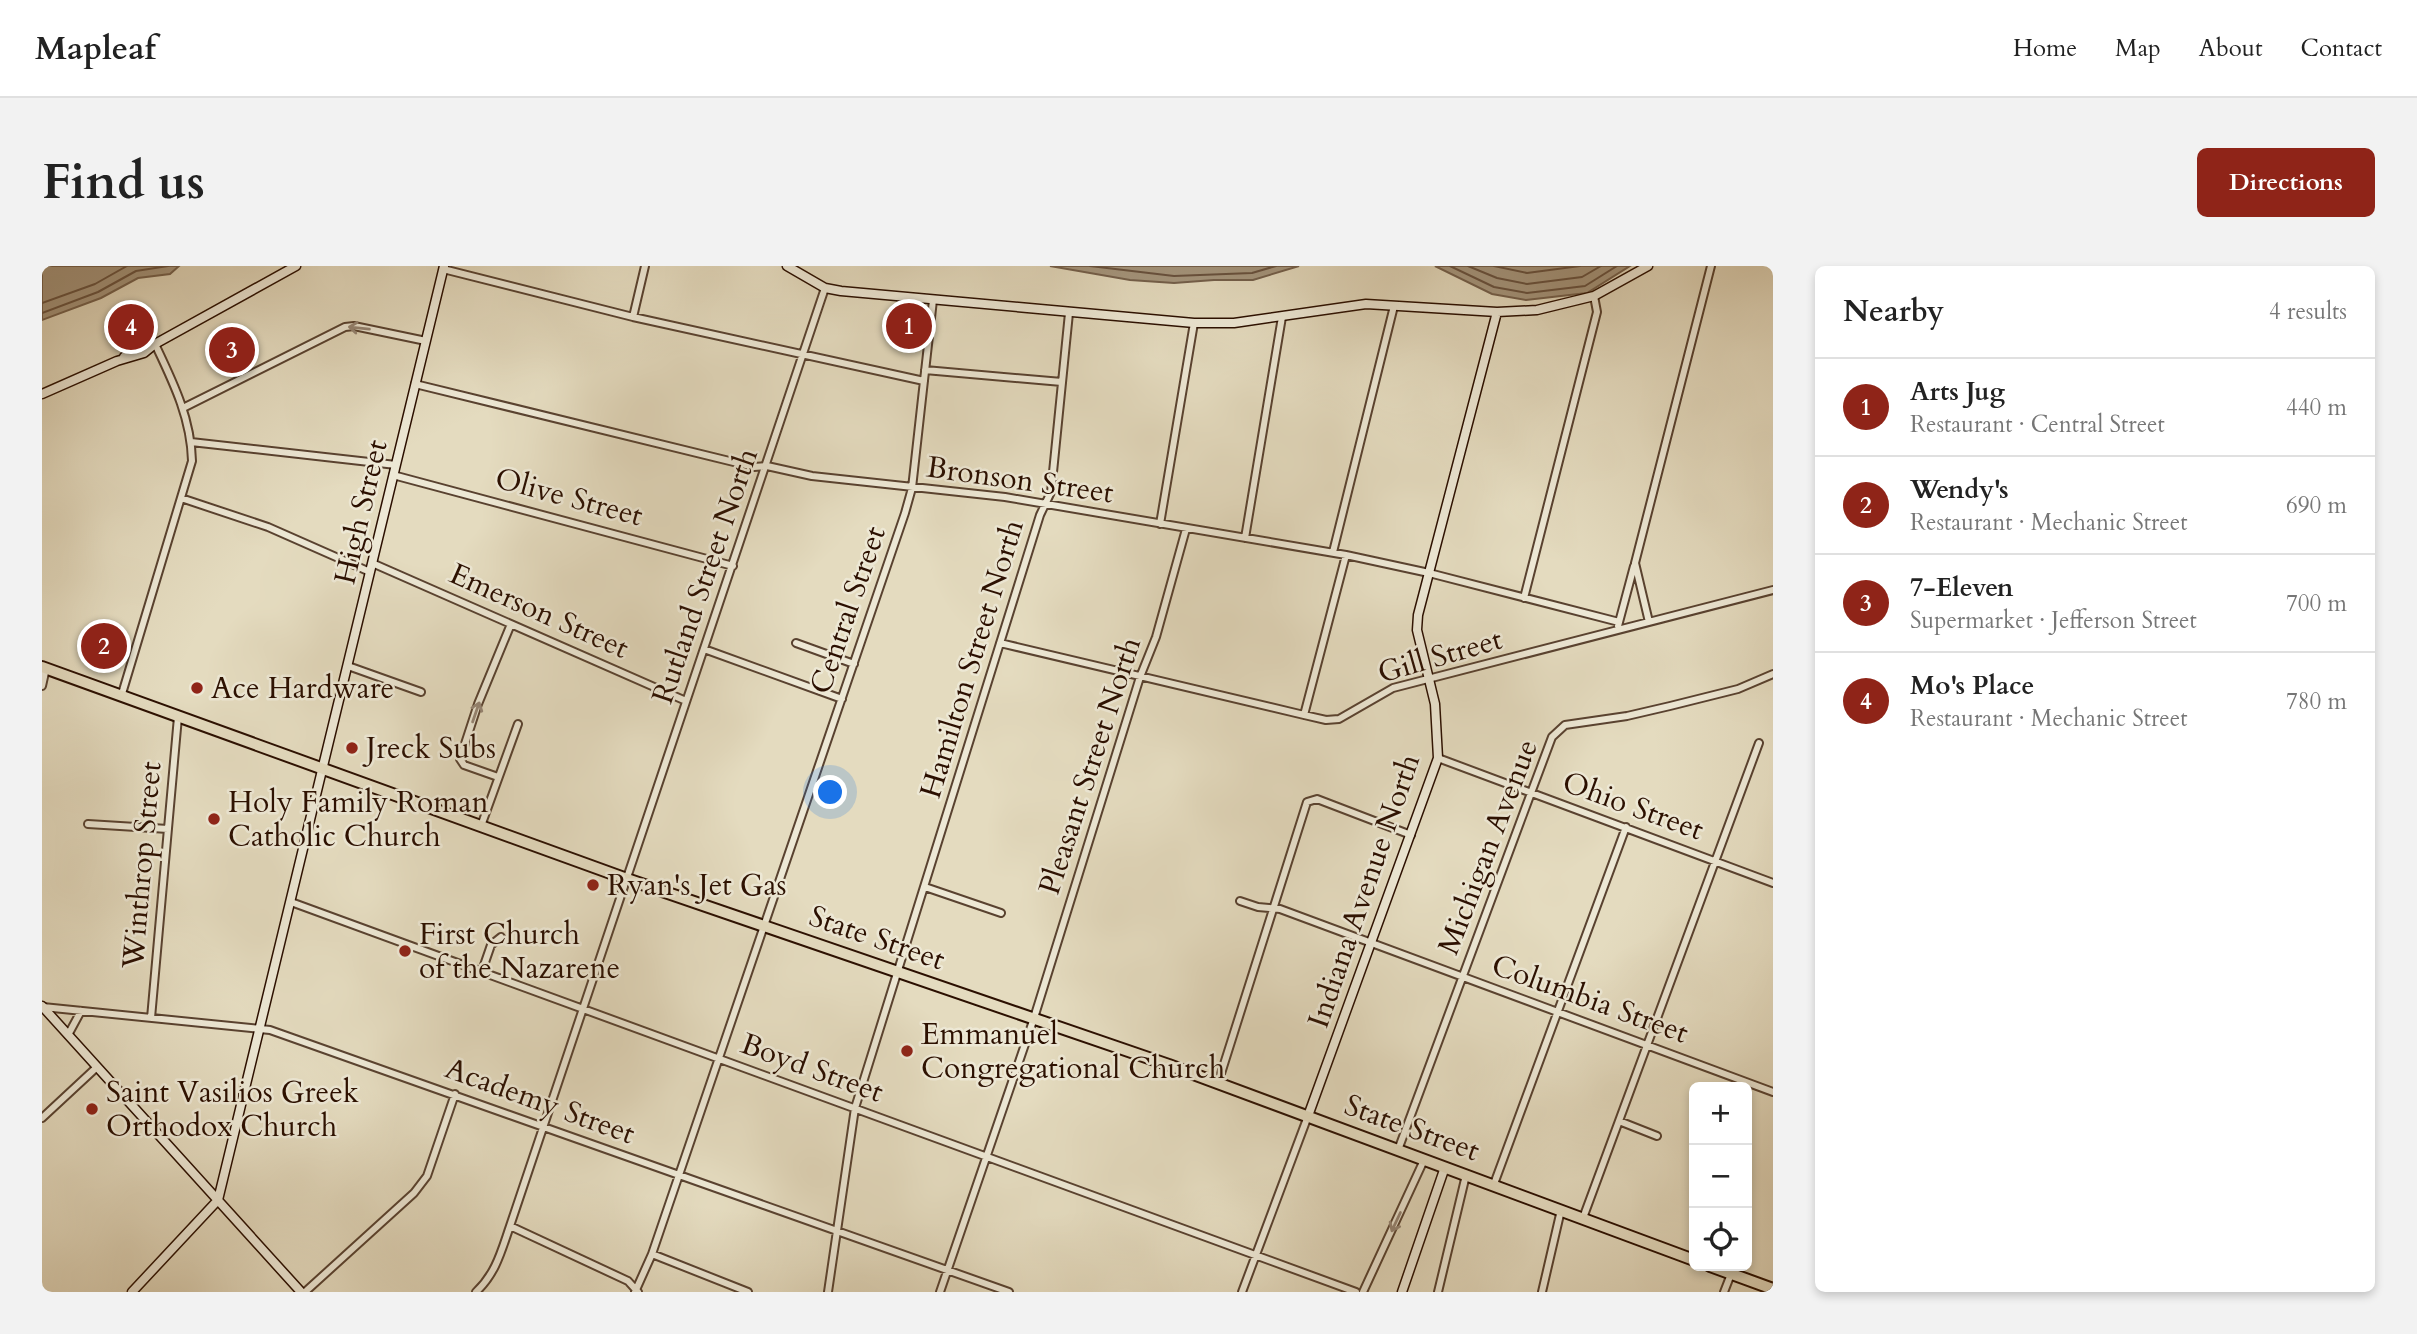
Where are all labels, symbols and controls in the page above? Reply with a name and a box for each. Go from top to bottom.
text: Mapleaf [35,26,156,71]
text: Home [2013,32,2077,65]
text: Map [2115,32,2161,65]
text: About [2199,32,2263,65]
text: Contact [2301,32,2382,65]
button: Directions [2197,148,2375,217]
text: Find us [42,149,205,216]
text: Nearby [1843,291,1944,332]
text: 4 results [2269,296,2347,327]
pin: 1 [886,300,932,352]
pin: 4 [108,301,154,353]
one-way arrow [348,321,371,334]
pin: 3 [209,324,255,376]
text: Arts Jug [1910,374,2005,409]
text: 1 [1860,392,1872,423]
text: 440 m [2286,392,2347,423]
text: Restaurant · Central Street [1910,409,2165,440]
street label: High Street [324,435,398,588]
street label: Rutland Street North [642,442,768,709]
street label: Bronson Street [924,447,1117,513]
street label: Olive Street [491,458,648,536]
text: Wendy's [1910,472,2009,507]
text: 2 [1860,490,1872,521]
text: 690 m [2286,490,2347,521]
text: Restaurant · Mechanic Street [1910,507,2187,538]
street label: Hamilton Street North [910,514,1034,803]
street label: Central Street [800,520,896,699]
street label: Emerson Street [443,553,636,669]
text: 7-Eleven [1910,570,2014,605]
text: 3 [1860,588,1872,619]
text: 700 m [2286,588,2347,619]
text: Supermarket · Jefferson Street [1910,605,2197,636]
street label: Gill Street [1373,619,1508,693]
pin: 2 [81,620,127,672]
street label: Pleasant Street North [1029,631,1151,900]
place label: Ace Hardware [211,668,394,709]
text: Mo's Place [1910,668,2034,703]
marker: Ace Hardware [189,680,205,696]
text: 4 [1860,686,1872,717]
text: 780 m [2286,686,2347,717]
one-way arrow [470,701,483,723]
text: Restaurant · Mechanic Street [1910,703,2187,734]
place label: Jreck Subs [362,728,496,769]
street label: Michigan Avenue [1428,733,1548,961]
marker: Jreck Subs [344,740,360,756]
street label: Indiana Avenue North [1298,748,1430,1033]
street label: Winthrop Street [112,759,172,971]
street label: Ohio Street [1557,762,1710,851]
your location [813,775,847,809]
place label: Holy Family Roman Catholic Church [228,782,489,857]
marker: Holy Family Roman Catholic Church [206,811,222,827]
place label: Ryan's Jet Gas [607,865,787,906]
marker: Ryan's Jet Gas [585,877,601,893]
street label: State Street [804,896,951,980]
place label: First Church of the Nazarene [419,914,620,989]
marker: First Church of the Nazarene [397,943,413,959]
street label: Columbia Street [1486,944,1694,1054]
place label: Emmanuel Congregational Church [921,1014,1226,1089]
street label: Boyd Street [735,1023,889,1113]
marker: Emmanuel Congregational Church [899,1043,915,1059]
street label: Academy Street [439,1048,641,1154]
place label: Saint Vasilios Greek Orthodox Church [106,1072,359,1147]
map controls [1689,1082,1752,1271]
button: + [1689,1082,1752,1145]
street label: State Street [1339,1085,1486,1172]
marker: Saint Vasilios Greek Orthodox Church [84,1101,100,1117]
button: − [1689,1145,1752,1208]
button: locate [1689,1208,1752,1271]
one-way arrow [1389,1211,1402,1232]

